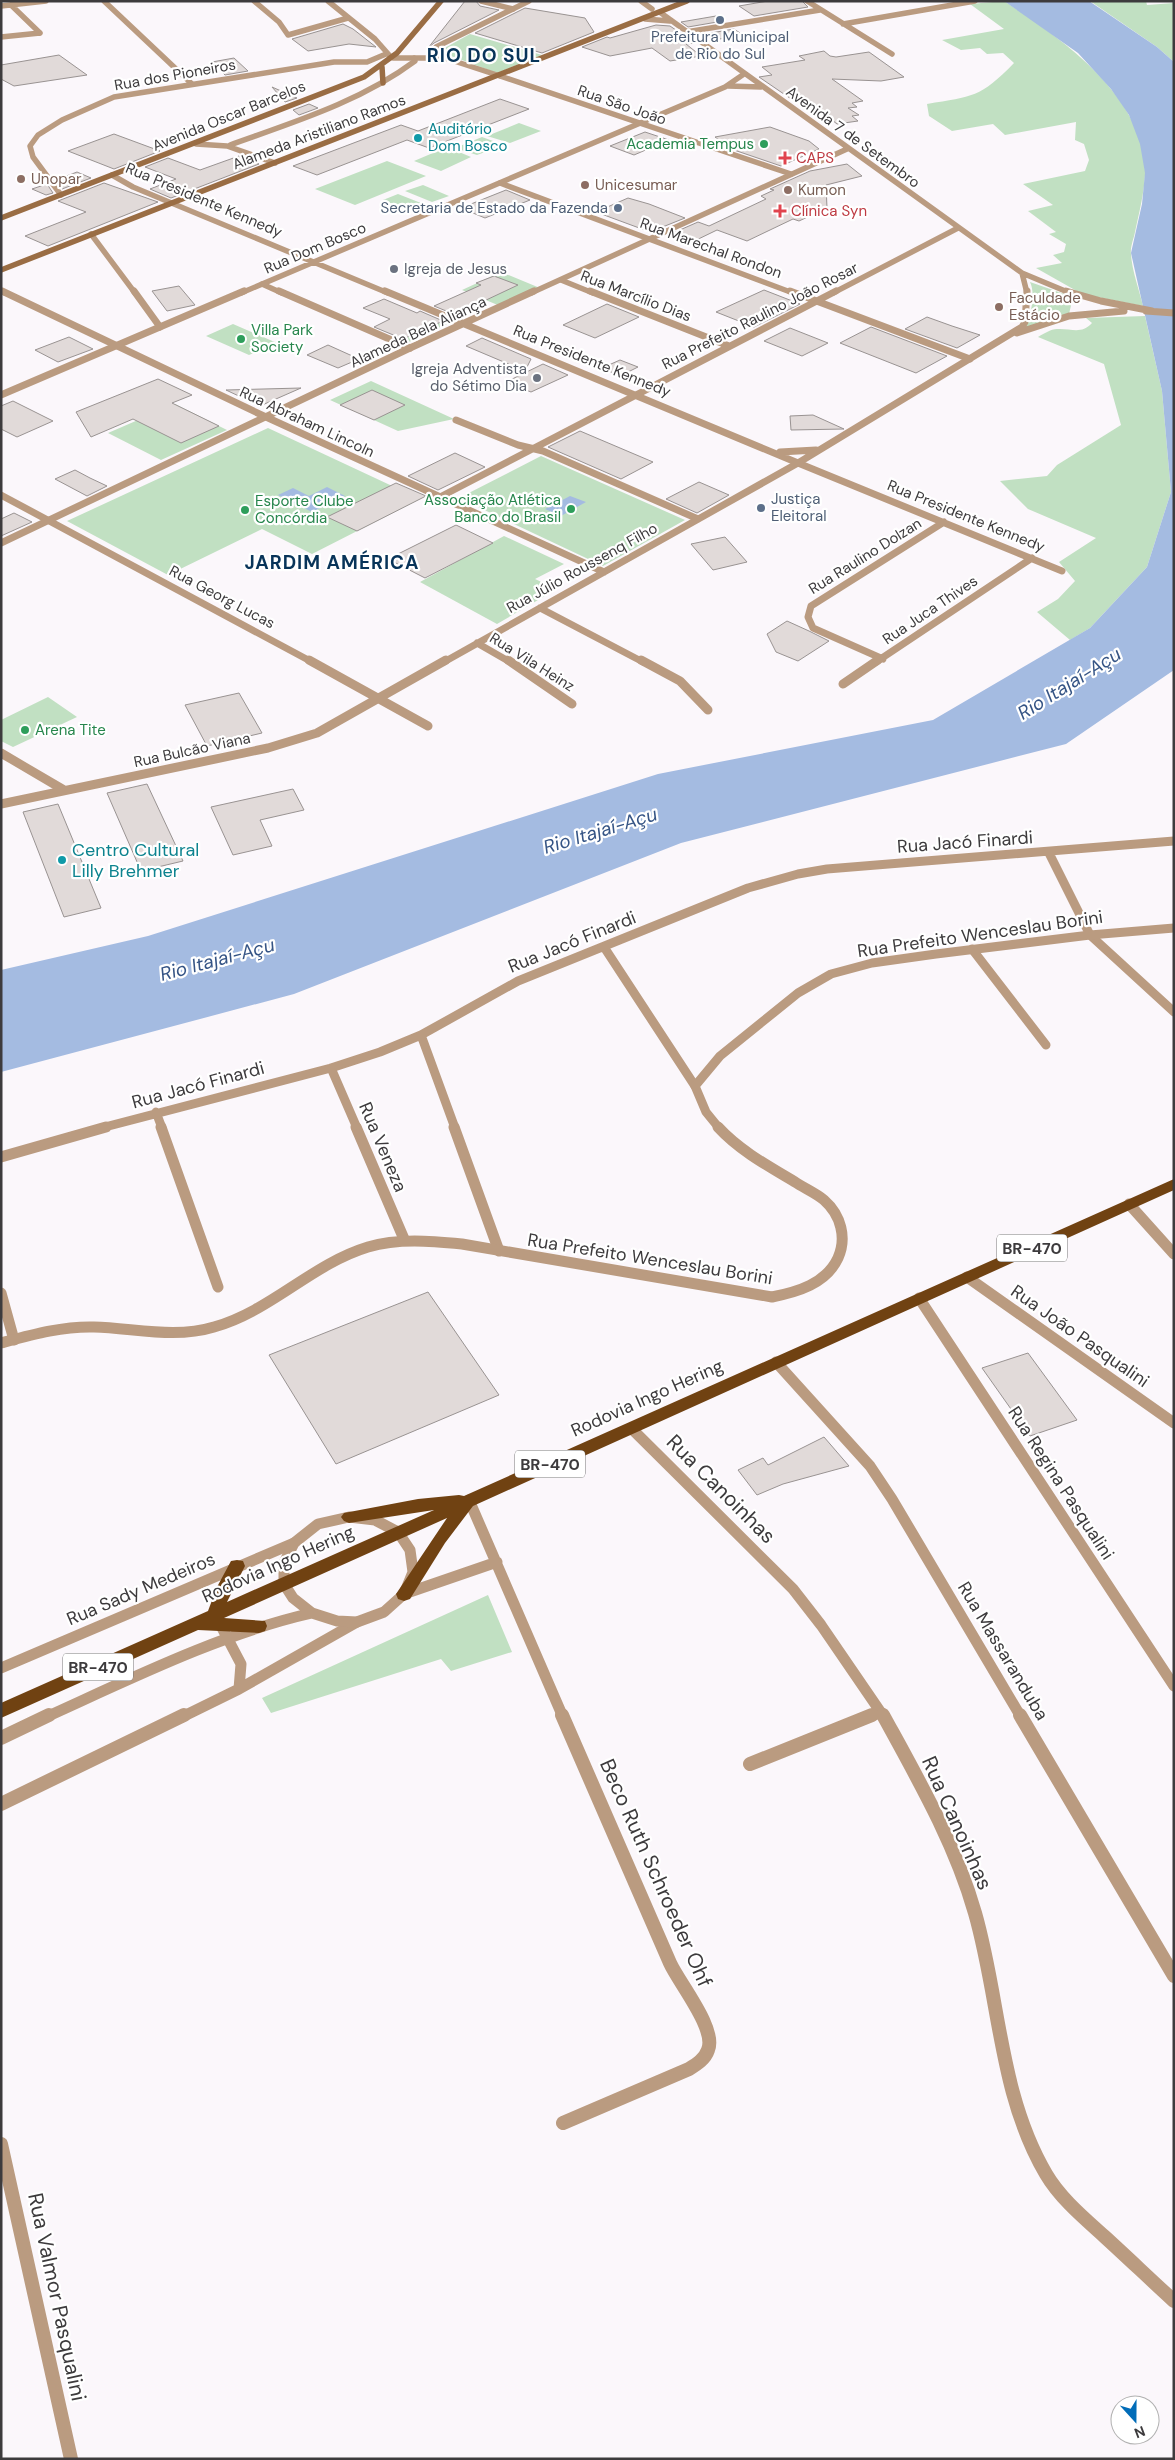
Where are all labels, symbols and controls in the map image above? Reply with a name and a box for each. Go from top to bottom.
marker: Prefeitura Municipal de Rio do Sul [714,14,726,26]
place label: Prefeitura Municipal de Rio do Sul [651,27,789,64]
district label: RIO DO SUL [427,43,541,68]
street label: Rua dos Pioneiros [113,54,237,96]
street label: Avenida Oscar Barcelos [149,76,309,156]
street label: Rua São João [575,80,669,130]
street label: Avenida 7 de Setembro [782,82,924,192]
street label: Alameda Aristiliano Ramos [230,90,408,174]
place label: Auditório Dom Bosco [428,119,508,156]
marker: Auditório Dom Bosco [412,132,424,144]
place label: Academia Tempus [626,134,754,154]
marker: Academia Tempus [758,138,770,150]
place label: CAPS [796,148,834,168]
marker: CAPS [778,151,792,165]
street label: Rua Presidente Kennedy [123,158,286,242]
place label: Unopar [31,169,82,189]
marker: Unopar [15,173,27,185]
place label: Unicesumar [595,175,678,195]
marker: Unicesumar [579,179,591,191]
place label: Kumon [798,180,846,200]
marker: Kumon [782,184,794,196]
place label: Secretaria de Estado da Fazenda [381,198,608,218]
place label: Clínica Syn [791,201,867,221]
marker: Secretaria de Estado da Fazenda [612,202,624,214]
marker: Clínica Syn [773,204,787,218]
street label: Rua Marechal Rondon [637,213,785,283]
street label: Rua Dom Bosco [261,217,369,279]
street label: Rua Prefeito Raulino João Rosar [659,258,862,374]
place label: Igreja de Jesus [404,259,507,279]
marker: Igreja de Jesus [388,263,400,275]
street label: Rua Marcílio Dias [578,266,694,326]
place label: Faculdade Estácio [1009,288,1081,325]
street label: Alameda Bela Aliança [347,292,489,372]
marker: Faculdade Estácio [993,301,1005,313]
place label: Villa Park Society [251,320,314,357]
street label: Rua Presidente Kennedy [510,320,674,402]
marker: Villa Park Society [235,333,247,345]
place label: Igreja Adventista do Sétimo Dia [411,359,527,396]
marker: Igreja Adventista do Sétimo Dia [531,372,543,384]
street label: Rua Abraham Lincoln [236,382,378,462]
street label: Rua Presidente Kennedy [884,475,1048,557]
place label: Justiça Eleitoral [771,489,827,526]
place label: Associação Atlética Banco do Brasil [424,490,561,527]
place label: Esporte Clube Concórdia [255,491,354,528]
marker: Justiça Eleitoral [755,502,767,514]
marker: Associação Atlética Banco do Brasil [565,503,577,515]
marker: Esporte Clube Concórdia [239,504,251,516]
street label: Rua Raulino Dolzan [805,513,925,599]
street label: Rua Júlio Roussenq Filho [503,518,661,618]
district label: JARDIM AMÉRICA [245,550,419,575]
street label: Rua Georg Lucas [166,561,278,633]
street label: Rua Juca Thives [879,571,981,649]
street label: Rua Vila Heinz [486,628,578,696]
water label: Rio Itajaí-Açu [1013,642,1126,725]
place label: Arena Tite [35,720,106,740]
marker: Arena Tite [19,724,31,736]
street label: Rua Bulcão Viana [132,728,252,772]
water label: Rio Itajaí-Açu [540,801,660,860]
street label: Rua Jacó Finardi [896,825,1034,859]
place label: Centro Cultural Lilly Brehmer [72,838,199,883]
marker: Centro Cultural Lilly Brehmer [56,854,68,866]
street label: Rua Jacó Finardi [504,905,640,979]
street label: Rua Prefeito Wenceslau Borini [856,905,1104,963]
water label: Rio Itajaí-Açu [157,932,277,987]
street label: Rua Jacó Finardi [129,1056,267,1114]
street label: Rua Veneza [353,1098,413,1196]
street label: Rua Prefeito Wenceslau Borini [526,1228,774,1290]
road number: BR-470 [997,1234,1067,1262]
street label: Rua João Pasqualini [1006,1279,1154,1393]
street label: Rodovia Ingo Hering [567,1354,727,1442]
street label: Rua Regina Pasqualini [1002,1402,1120,1564]
street label: Rua Canoinhas [660,1428,782,1550]
road number: BR-470 [515,1450,585,1478]
street label: Rodovia Ingo Hering [198,1520,358,1608]
street label: Rua Sady Medeiros [63,1547,219,1631]
street label: Rua Massaranduba [952,1577,1054,1725]
road number: BR-470 [63,1654,133,1680]
street label: Rua Canoinhas [915,1752,999,1894]
street label: Beco Ruth Schroeder Ohf [593,1754,719,1992]
street label: Rua Valmor Pasqualini [21,2190,93,2404]
north arrow [1110,2395,1160,2445]
text: N [1132,2422,1148,2442]

